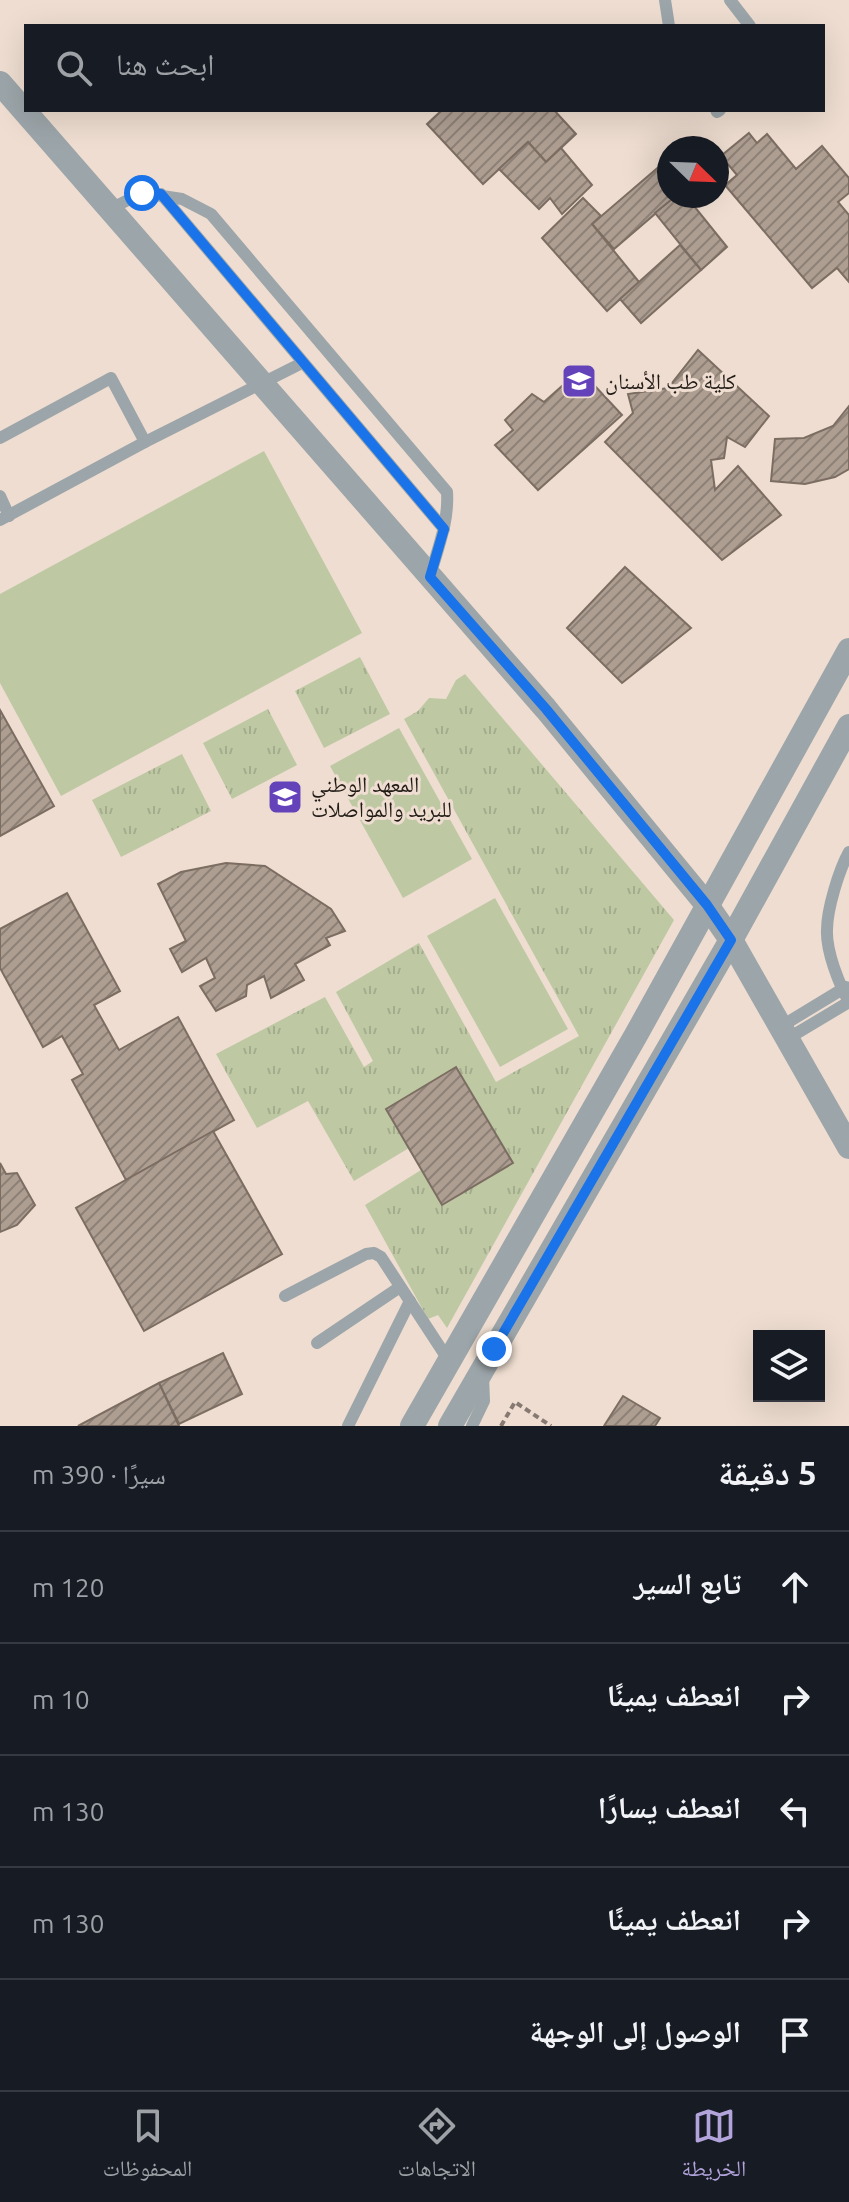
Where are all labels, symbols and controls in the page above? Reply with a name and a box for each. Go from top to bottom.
search box [24,24,825,112]
icon: search [52,46,96,90]
text: ابحث هنا [116,47,214,81]
north arrow [657,136,729,208]
route start [124,175,160,211]
school or university icon: كلية طب الأسنان [560,362,598,400]
place label: كلية طب الأسنان [605,368,736,395]
place label: المعهد الوطني للبريد والمواصلات [311,771,452,822]
school or university icon: المعهد الوطني للبريد والمواصلات [266,778,304,816]
map controls [753,1330,825,1402]
button: layers [753,1330,825,1402]
route end [476,1331,512,1367]
text: 5 دقيقة [718,1453,817,1491]
text: سيرًا · 390 m [32,1460,166,1489]
icon: ahead [773,1565,817,1609]
text: تابع السير [634,1566,741,1600]
text: 120 m [32,1573,104,1602]
icon: right [773,1677,817,1721]
text: انعطف يمينًا [607,1678,741,1712]
text: 10 m [32,1685,90,1714]
icon: left [773,1789,817,1833]
text: انعطف يسارًا [598,1790,741,1824]
text: 130 m [32,1797,104,1826]
icon: right [773,1901,817,1945]
text: انعطف يمينًا [607,1902,741,1936]
text: 130 m [32,1909,104,1938]
icon: arrive [773,2013,817,2057]
text: الوصول إلى الوجهة [530,2014,741,2048]
tab: المحفوظات [103,2104,192,2190]
tab: الاتجاهات [398,2104,476,2190]
tab: الخريطة [681,2104,746,2190]

